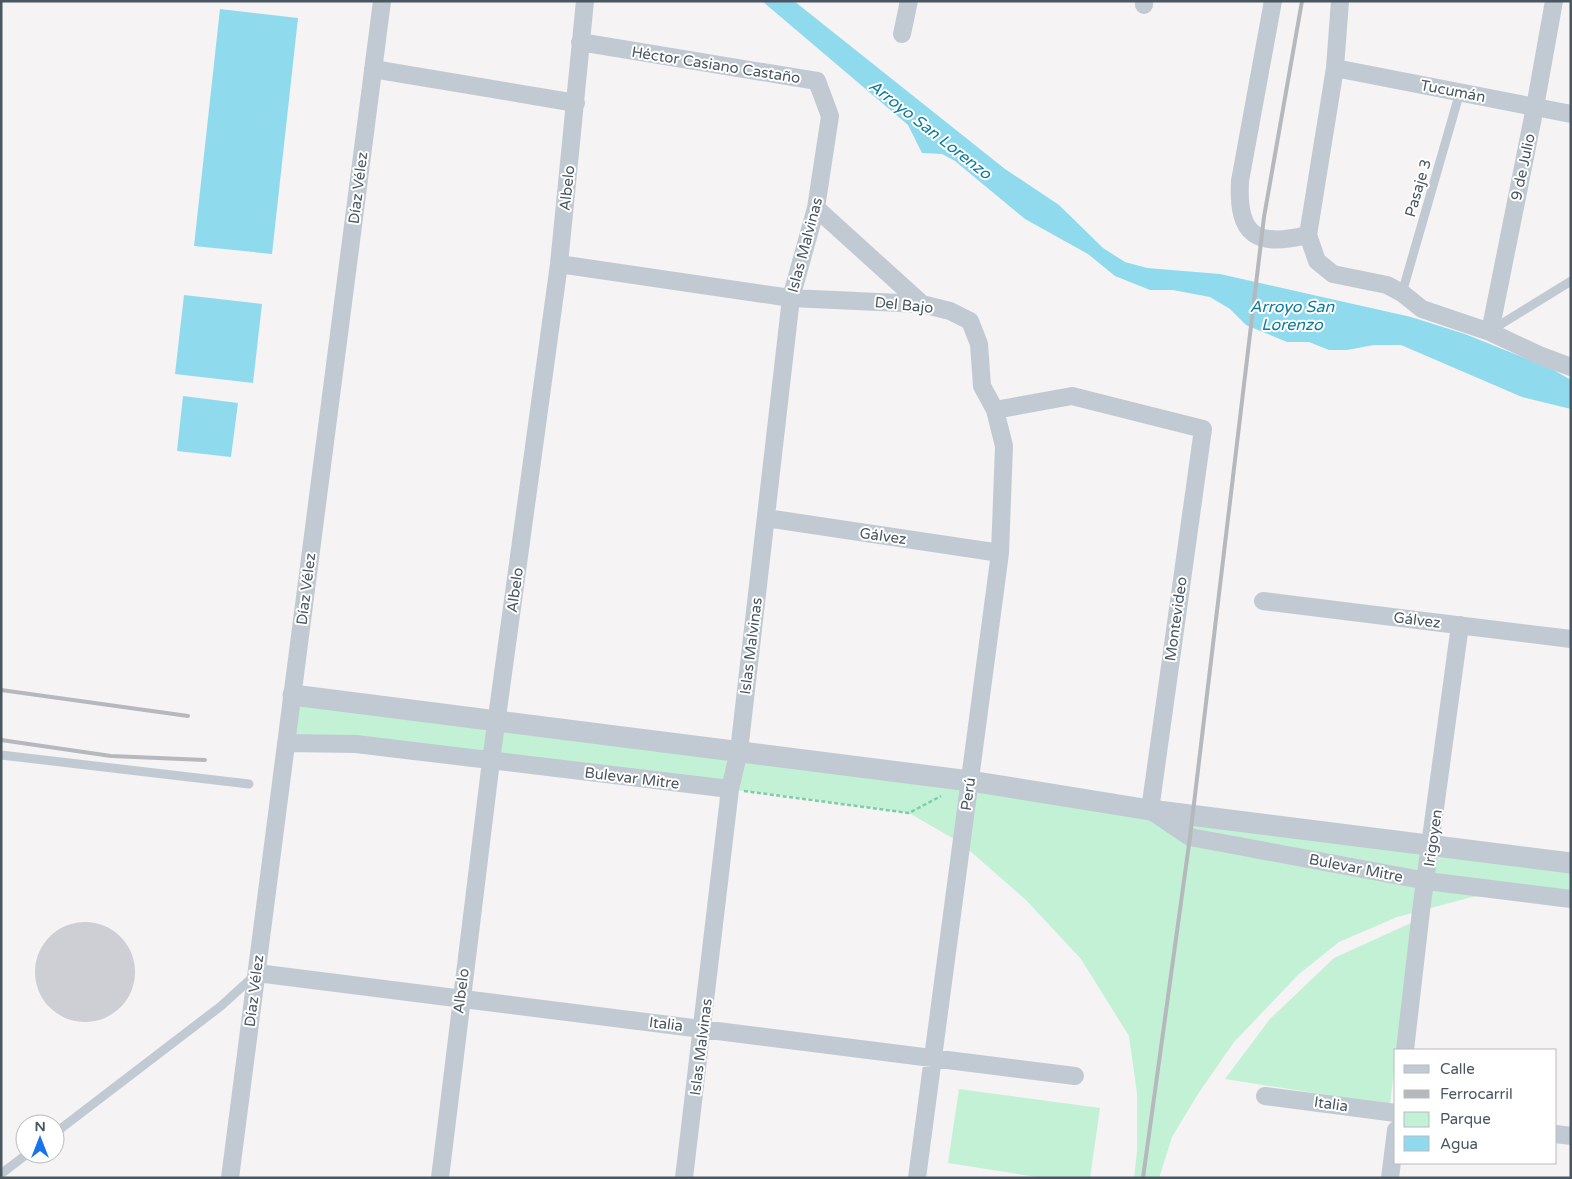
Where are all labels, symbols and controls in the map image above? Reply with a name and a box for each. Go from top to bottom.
street label: Héctor Casiano Castaño [630,43,802,87]
water label: Arroyo San Lorenzo [865,76,996,185]
street label: Tucumán [1419,76,1487,106]
street label: 9 de Julio [1507,132,1539,202]
street label: Díaz Vélez [345,151,371,225]
street label: Pasaje 3 [1401,157,1435,219]
street label: Albelo [556,164,578,212]
street label: Islas Malvinas [784,195,826,295]
street label: Del Bajo [874,293,934,317]
water label: Arroyo San Lorenzo [1250,297,1335,335]
street label: Gálvez [858,524,908,548]
street label: Díaz Vélez [293,552,319,626]
street label: Albelo [503,566,527,614]
street label: Montevideo [1161,576,1191,662]
street label: Islas Malvinas [736,596,766,696]
street label: Gálvez [1392,608,1442,632]
street label: Bulevar Mitre [584,763,680,793]
street label: Perú [957,776,979,812]
street label: Irigoyen [1420,808,1446,868]
street label: Bulevar Mitre [1307,850,1405,886]
street label: Díaz Vélez [241,954,267,1028]
street label: Albelo [449,967,473,1015]
street label: Islas Malvinas [686,997,716,1097]
street label: Italia [648,1013,684,1035]
legend [1394,1049,1557,1164]
text: Calle [1440,1060,1475,1078]
text: Ferrocarril [1440,1085,1513,1103]
street label: Italia [1313,1093,1349,1115]
text: Parque [1440,1110,1491,1128]
north arrow [15,1114,65,1164]
text: N [34,1118,46,1135]
text: Agua [1440,1135,1478,1153]

